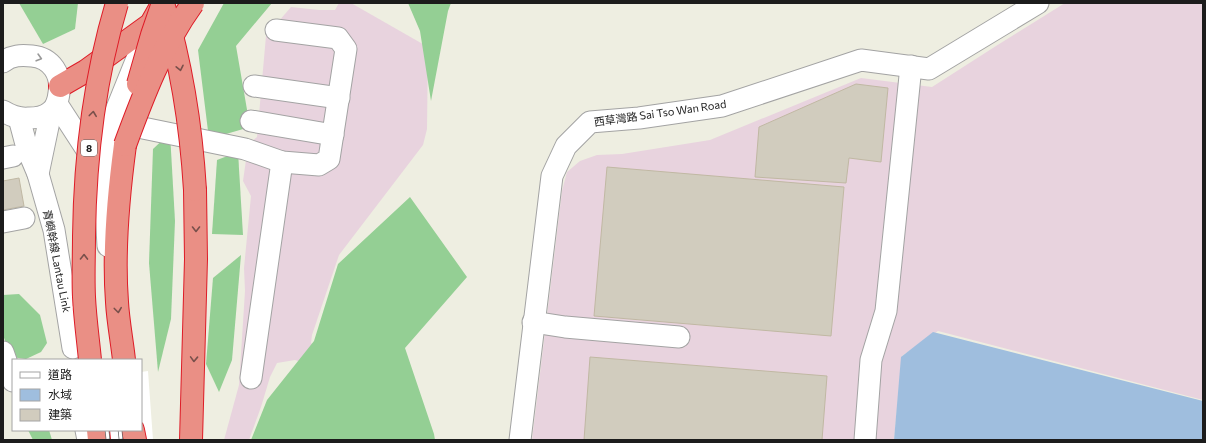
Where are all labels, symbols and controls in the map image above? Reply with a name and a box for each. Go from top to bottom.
one-way arrow [35,53,42,62]
one-way arrow [176,65,184,71]
street label: 西草灣路 Sai Tso Wan Road [593,97,727,128]
one-way arrow [88,111,97,117]
road number: 8 [81,140,97,156]
street label: 青嶼幹線 Lantau Link [41,208,74,313]
one-way arrow [192,226,200,232]
one-way arrow [80,254,88,260]
one-way arrow [113,307,122,313]
one-way arrow [189,356,198,362]
legend [12,359,142,431]
text: 道路 [48,367,72,381]
text: 水域 [48,387,72,401]
text: 建築 [48,407,72,421]

